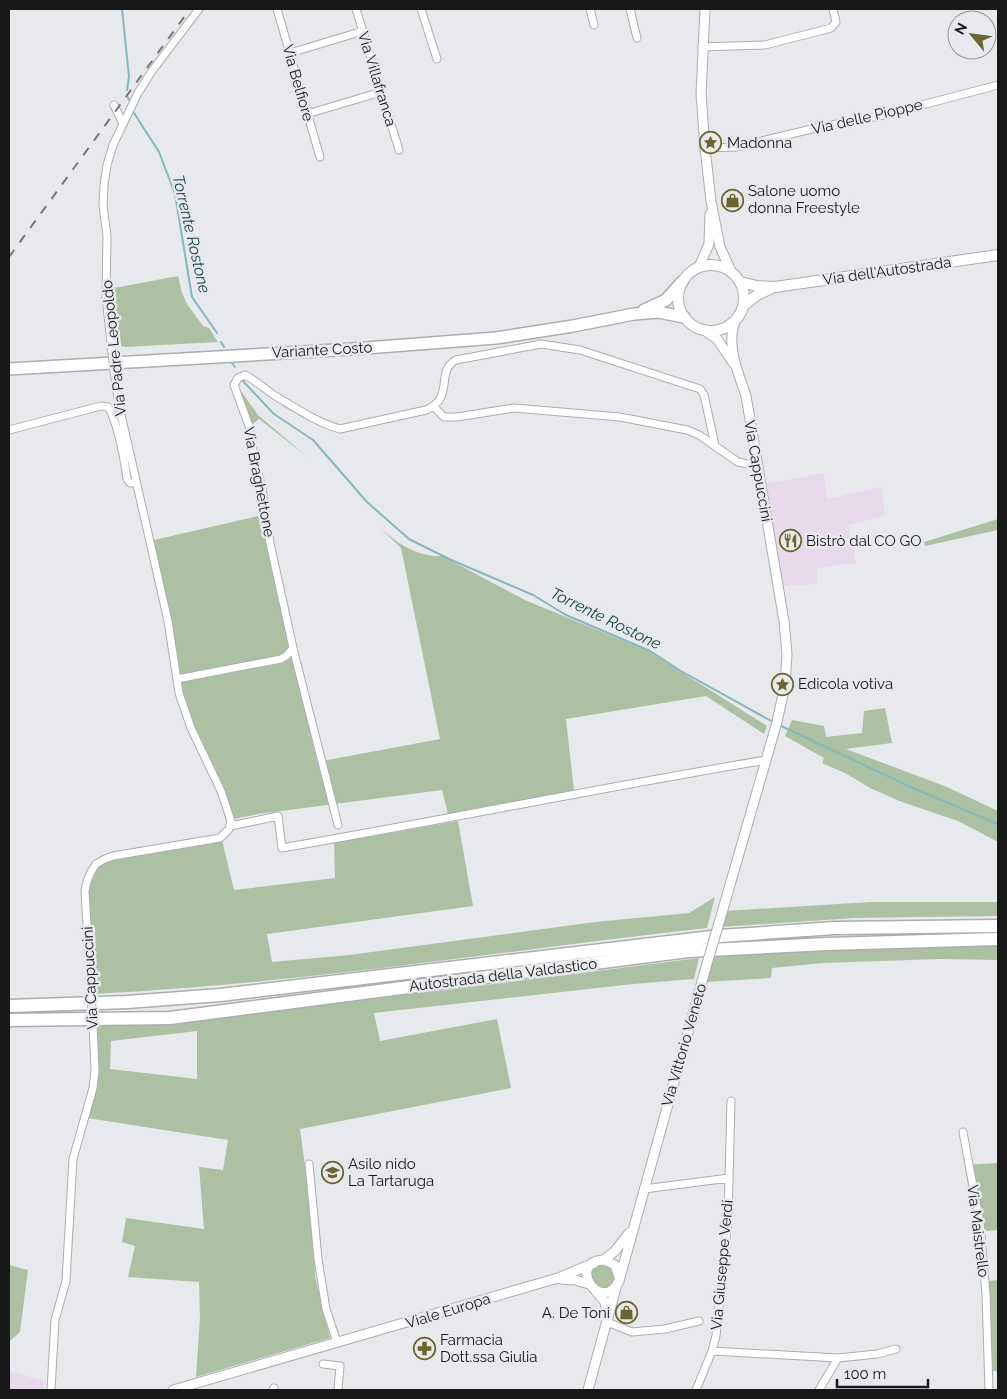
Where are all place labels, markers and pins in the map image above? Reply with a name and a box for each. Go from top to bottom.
place icon: Madonna [699,131,723,155]
place label: Madonna [727,134,792,152]
place label: Salone uomo donna Freestyle [748,182,860,217]
shop icon: Salone uomo donna Freestyle [720,188,744,212]
restaurant icon: Bistrò dal CO GO [778,529,802,553]
place label: Bistrò dal CO GO [806,532,922,550]
place icon: Edicola votiva [770,672,794,696]
place label: Edicola votiva [798,675,893,693]
place label: Asilo nido La Tartaruga [348,1155,434,1190]
school or university icon: Asilo nido La Tartaruga [320,1161,344,1185]
shop icon: A. De Toni [614,1301,638,1325]
place label: A. De Toni [542,1304,610,1322]
place label: Farmacia Dott.ssa Giulia [440,1331,537,1366]
pharmacy icon: Farmacia Dott.ssa Giulia [412,1337,436,1361]

